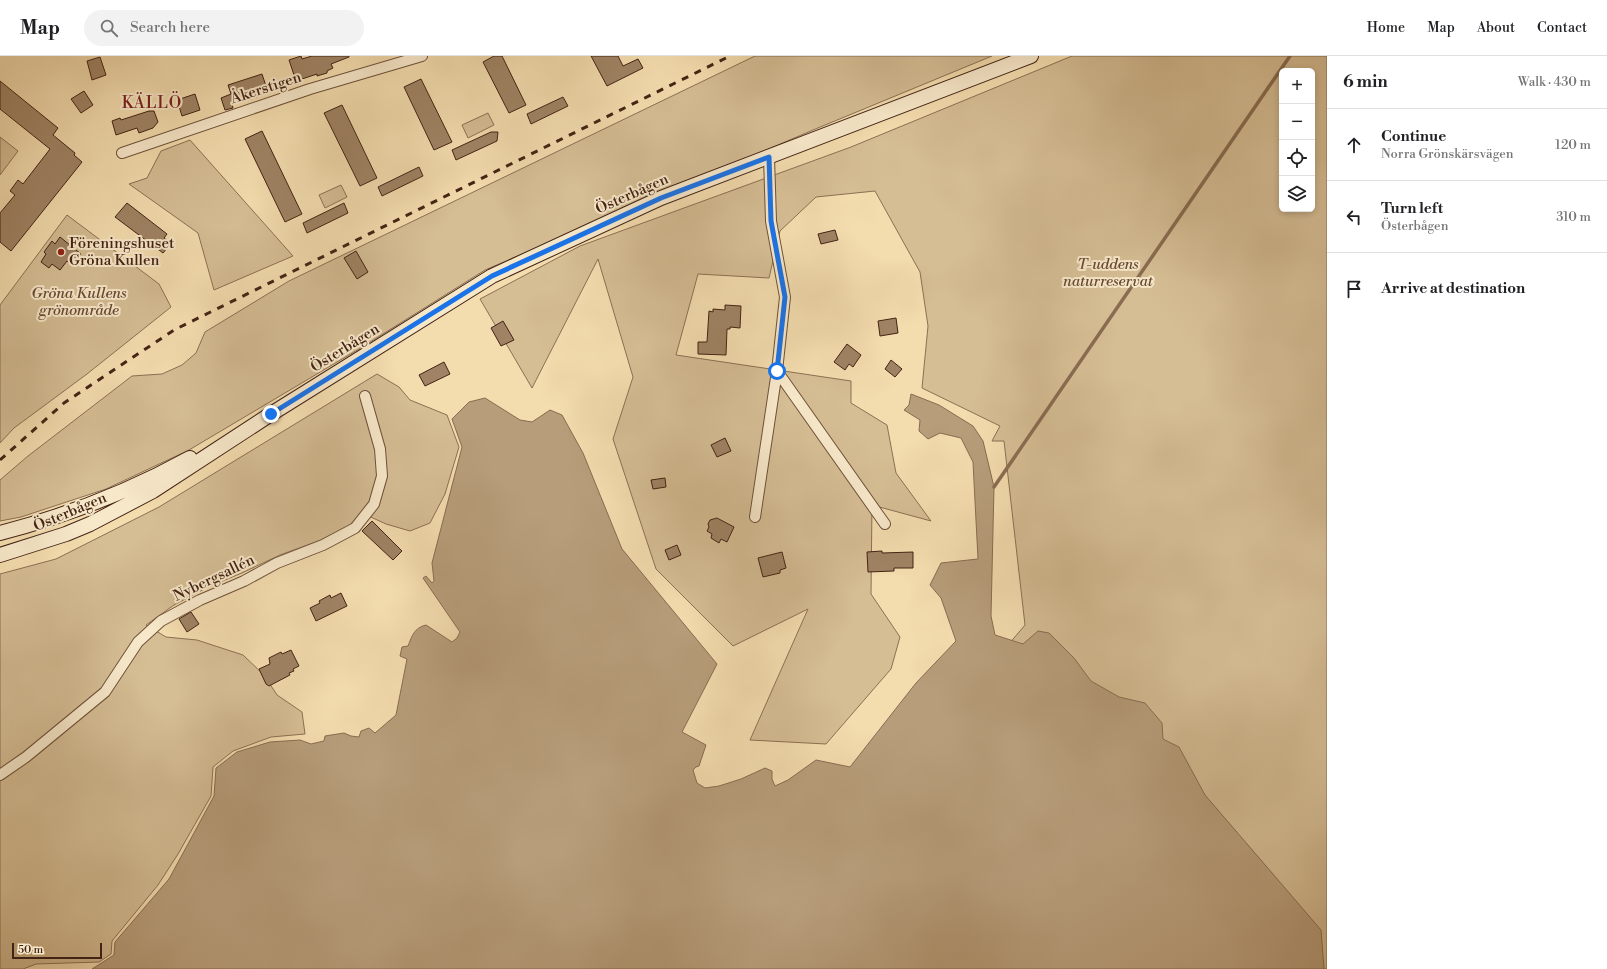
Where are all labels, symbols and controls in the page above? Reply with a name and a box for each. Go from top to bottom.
search box [84,10,364,46]
text: Map [20,16,60,40]
icon: search [98,17,120,39]
text: Search here [130,18,210,37]
text: Home [1367,19,1405,37]
text: Map [1427,19,1455,37]
text: About [1477,19,1515,37]
text: Contact [1537,19,1587,37]
street label: Åkerstigen [227,67,304,109]
map controls [1279,68,1315,212]
button: + [1279,68,1315,104]
text: 6 min [1343,71,1388,93]
text: Walk · 430 m [1518,74,1591,90]
district label: KÄLLÖ [122,91,182,113]
button: − [1279,104,1315,140]
text: Continue [1381,127,1446,146]
icon: ahead [1343,134,1365,156]
text: 120 m [1555,137,1591,153]
button: locate [1279,140,1315,176]
text: Norra Grönskärsvägen [1381,146,1514,162]
street label: Österbågen [592,169,671,219]
button: layers [1279,176,1315,212]
text: Turn left [1381,199,1443,218]
icon: left [1343,206,1365,228]
text: 310 m [1556,209,1591,225]
text: Österbågen [1381,218,1448,234]
place label: Föreningshuset Gröna Kullen [69,234,175,270]
marker: Föreningshuset Gröna Kullen [56,247,66,257]
park label: T-uddens naturreservat [1063,255,1154,291]
icon: arrive [1343,278,1365,300]
text: Arrive at destination [1381,279,1525,298]
park label: Gröna Kullens grönområde [31,284,127,320]
street label: Österbågen [306,318,383,377]
route start [768,362,786,380]
route end [262,405,280,423]
street label: Österbågen [30,487,110,536]
street label: Nybergsallén [170,550,258,606]
scale bar [12,941,102,960]
text: 50 m [18,943,43,957]

